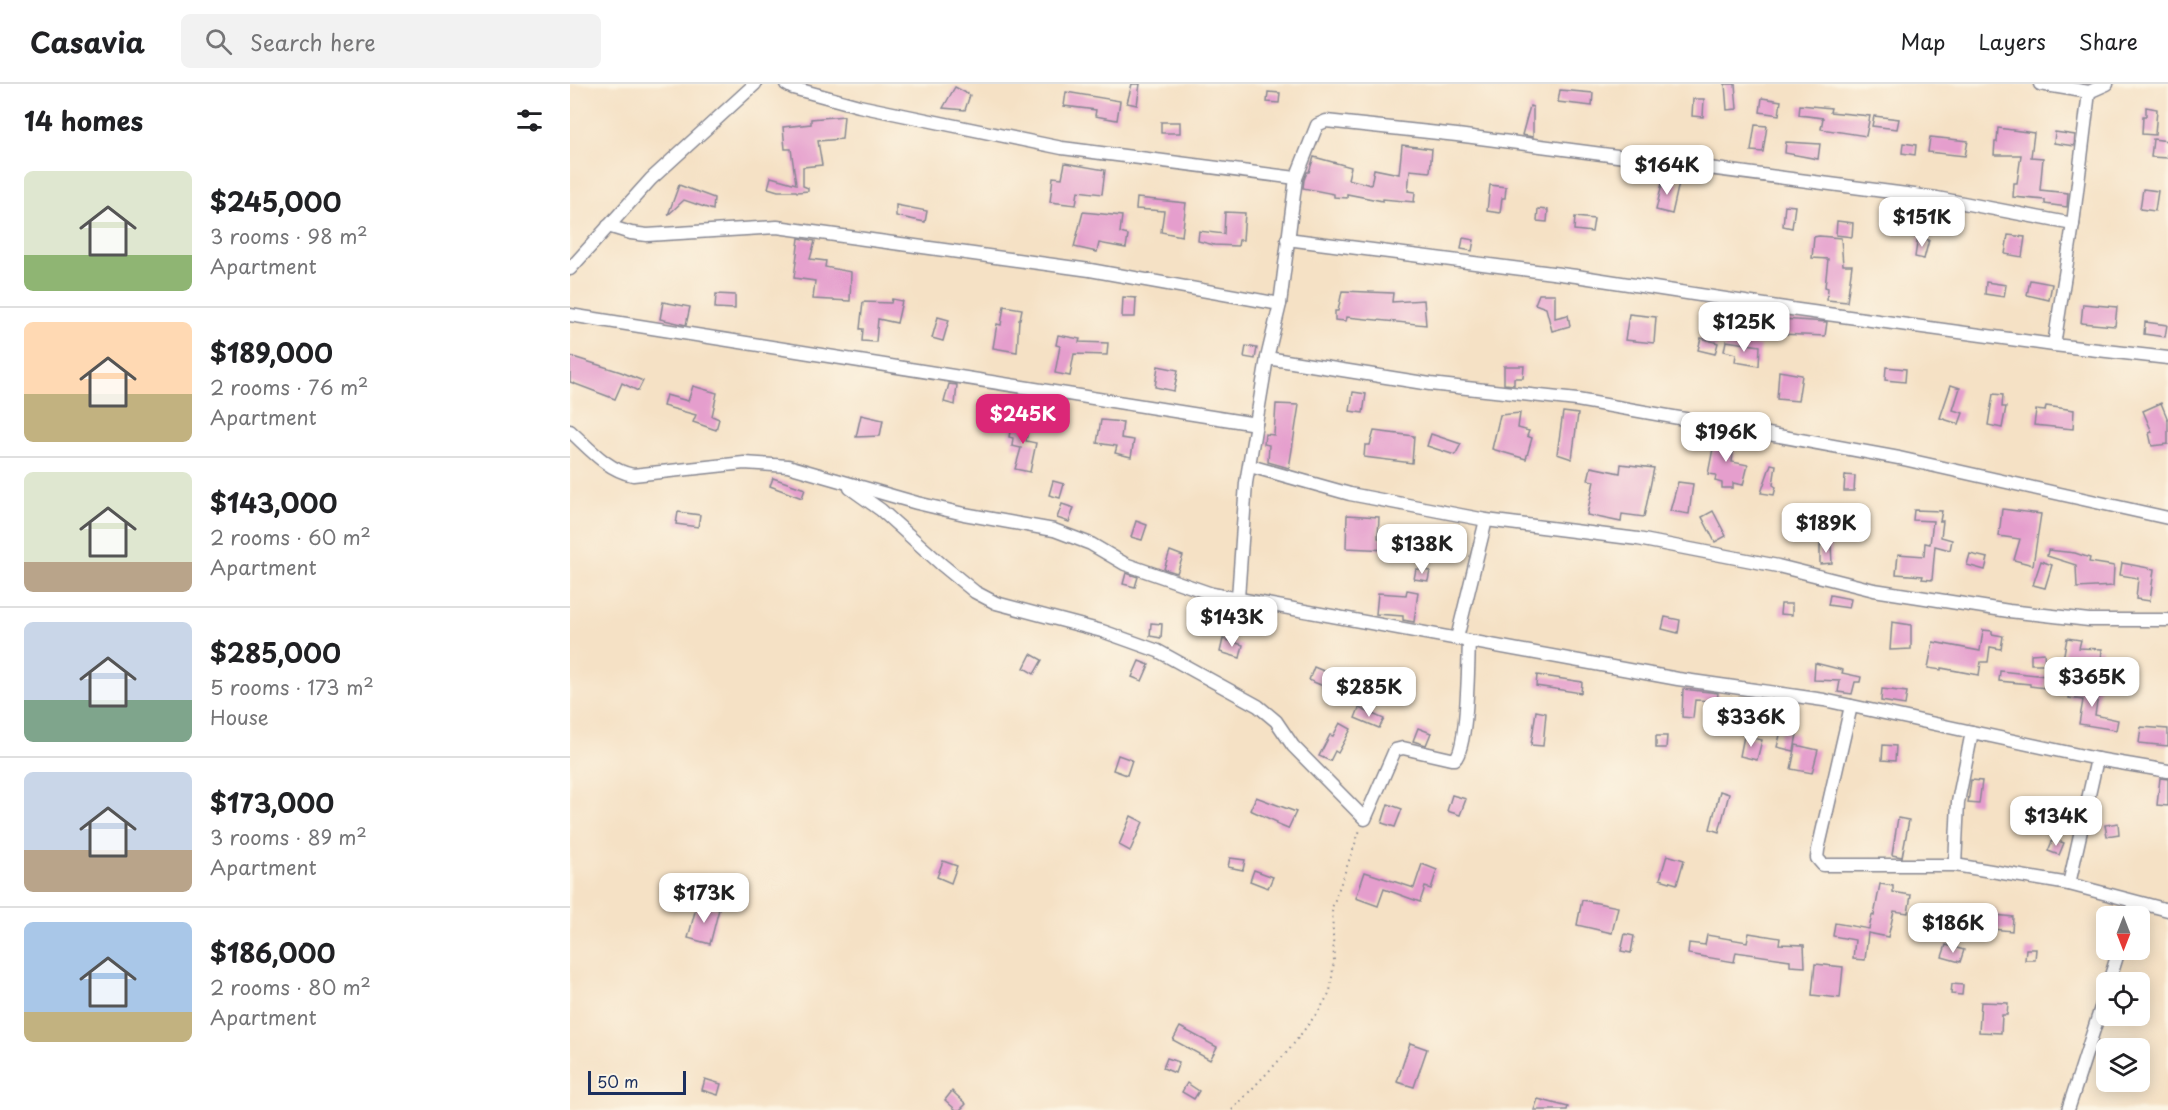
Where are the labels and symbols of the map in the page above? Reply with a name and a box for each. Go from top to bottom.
pin: $164K [1625,145,1709,196]
pin: $151K [1880,197,1964,248]
pin: $125K [1702,302,1786,353]
pin: $245K [981,394,1065,445]
pin: $196K [1684,412,1768,463]
pin: $189K [1784,503,1868,554]
pin: $138K [1380,524,1464,575]
pin: $143K [1190,597,1274,648]
pin: $365K [2050,657,2134,708]
pin: $285K [1327,667,1411,718]
pin: $336K [1709,697,1793,748]
pin: $134K [2014,796,2098,847]
pin: $173K [662,873,746,924]
pin: $186K [1911,903,1995,954]
north arrow [2096,906,2150,960]
scale bar [588,1068,686,1096]

